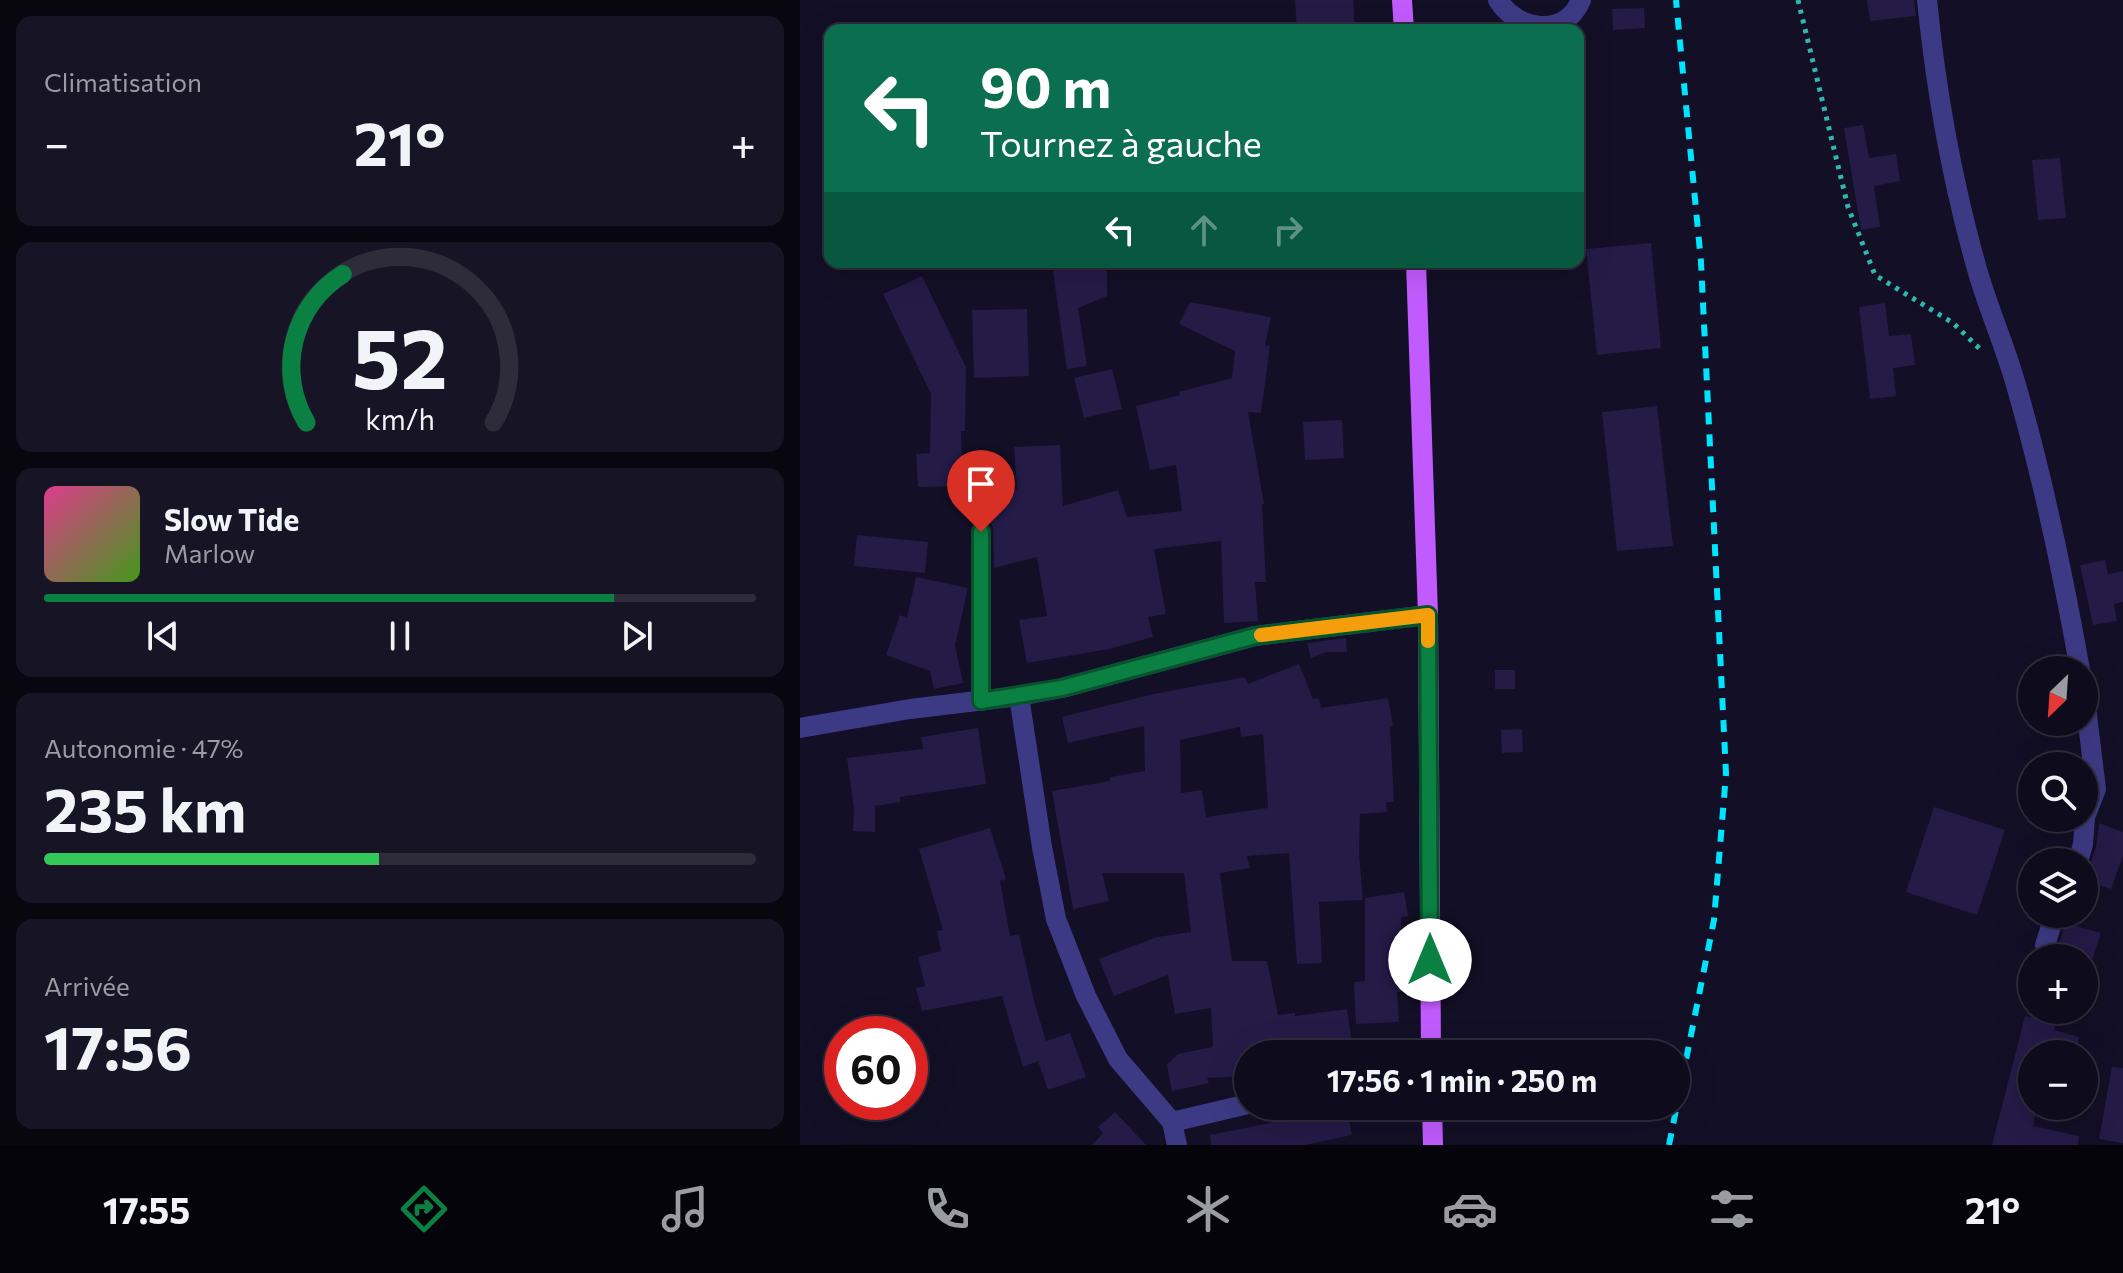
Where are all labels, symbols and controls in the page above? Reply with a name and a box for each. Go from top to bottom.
text: 90 m [980,51,1111,120]
icon: left [848,56,952,160]
text: Climatisation [44,66,202,97]
text: 21° [354,105,446,178]
text: − [44,115,69,169]
text: + [730,115,756,169]
text: Tournez à gauche [980,120,1262,164]
icon: left [1098,208,1142,252]
icon: ahead [1182,208,1226,252]
icon: right [1266,208,1310,252]
text: 52 [352,303,448,405]
text: km/h [365,401,435,436]
pin [947,450,1015,532]
icon: arrive [959,462,1003,506]
text: Slow Tide [164,500,299,537]
text: Marlow [164,537,255,568]
icon: previous [141,614,185,658]
icon: pause [378,614,422,658]
icon: next [615,614,659,658]
north arrow [2018,656,2098,736]
map controls [2018,656,2098,1120]
text: Autonomie · 47% [44,732,244,763]
button: search [2018,752,2098,832]
text: 235 km [44,771,246,844]
button: layers [2018,848,2098,928]
position arrow [1388,918,1472,1002]
button: + [2018,944,2098,1024]
text: Arrivée [44,970,130,1001]
text: 17:56 [44,1009,192,1082]
speed limit sign: 60 [824,1016,928,1120]
button: − [2018,1040,2098,1120]
text: 17:56 · 1 min · 250 m [1327,1061,1597,1098]
icon: directions [396,1181,452,1237]
icon: music [657,1181,713,1237]
icon: phone [919,1181,975,1237]
icon: climate [1180,1181,1236,1237]
icon: car [1442,1181,1498,1237]
icon: filters [1704,1181,1760,1237]
text: 17:55 [103,1187,190,1231]
text: 21° [1965,1187,2020,1231]

